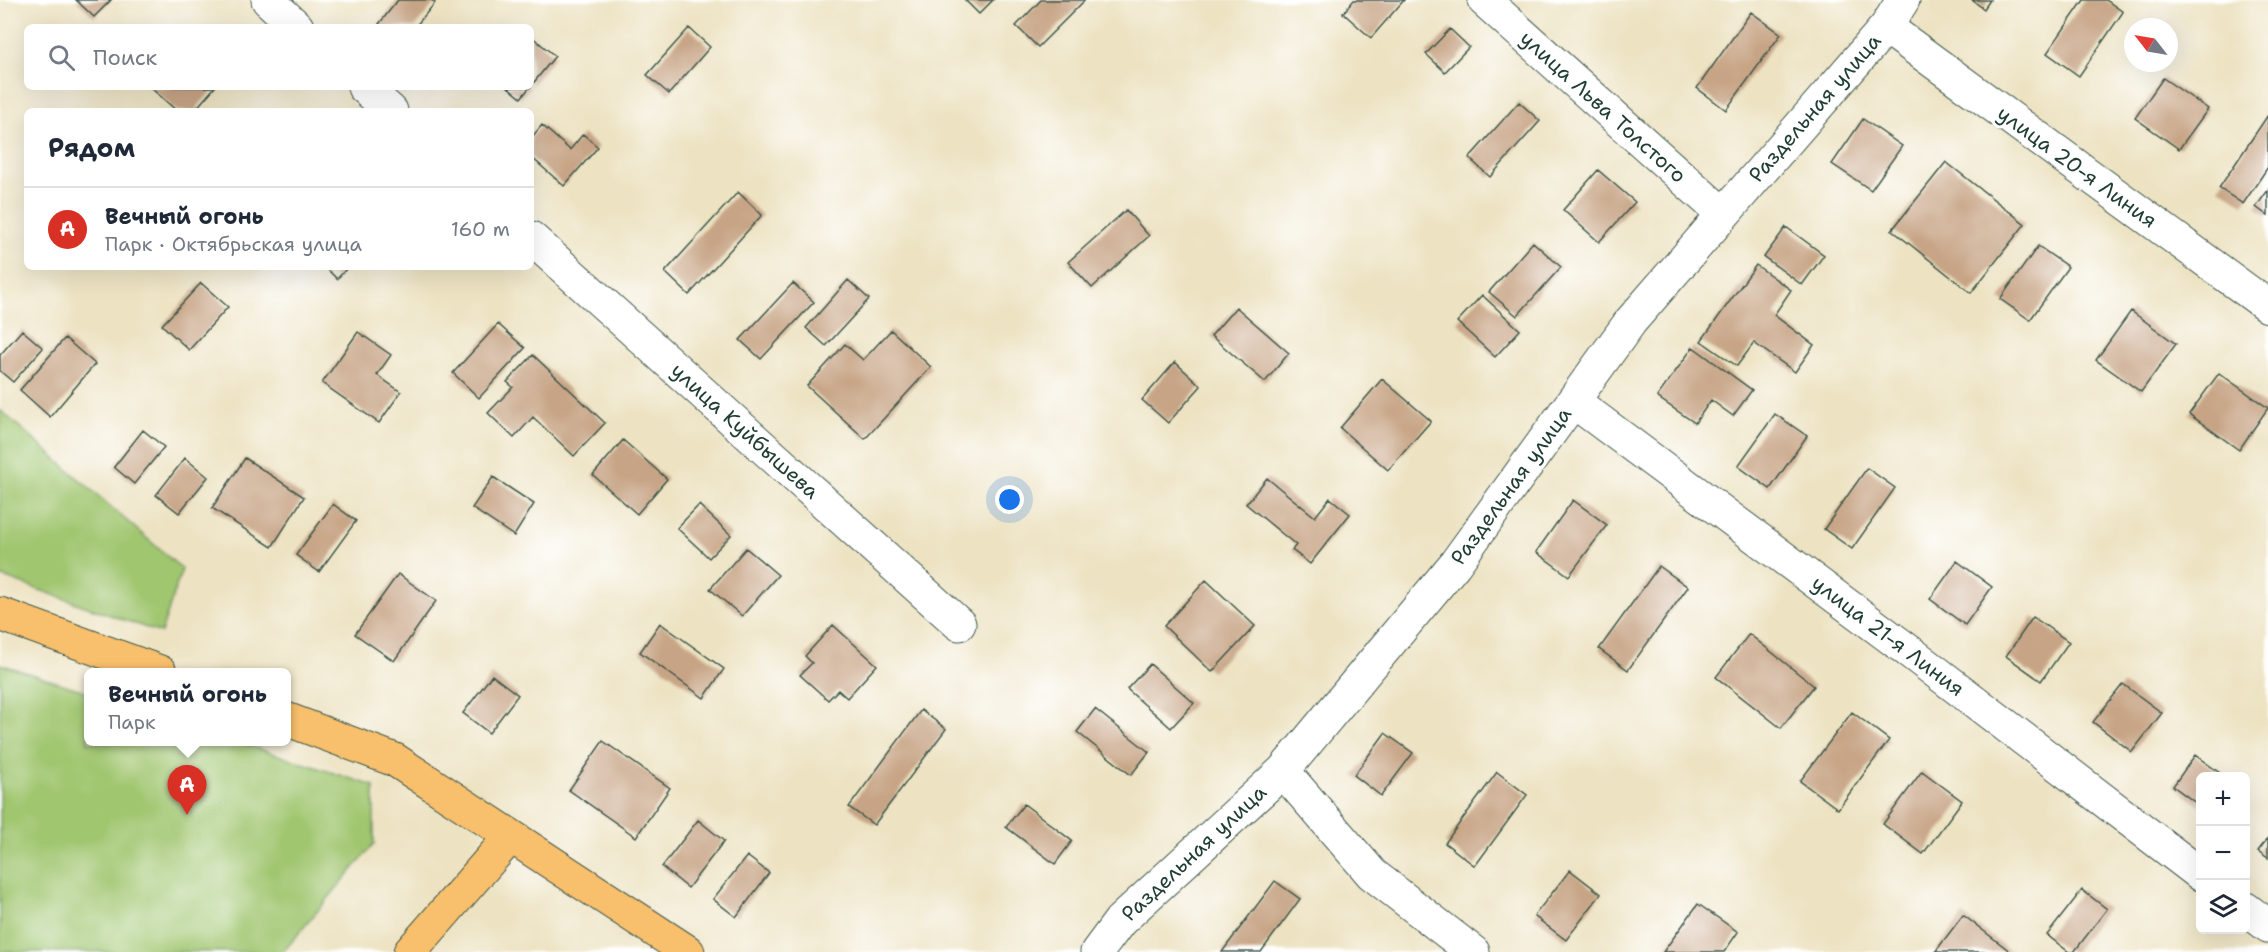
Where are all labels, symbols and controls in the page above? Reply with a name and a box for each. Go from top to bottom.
north arrow [2124,18,2178,72]
search box [24,24,534,90]
street label: улица Льва Толстого [1514,25,1692,189]
street label: Раздельная улица [1743,28,1887,188]
icon: search [45,41,78,74]
text: Поиск [93,43,157,72]
street label: улица 20-я Линия [1991,99,2163,235]
text: Рядом [48,130,135,165]
text: Вечный огонь [105,202,264,231]
text: A [60,216,75,242]
text: 160 m [451,216,510,242]
text: Парк · Октябрьская улица [105,231,362,257]
street label: улица Куйбышева [665,357,825,505]
street label: Раздельная улица [1444,401,1578,571]
your location [995,485,1024,514]
street label: улица 21-я Линия [1806,569,1970,703]
popup [84,668,291,746]
text: Вечный огонь [108,680,267,709]
text: Парк [108,709,156,735]
pin: A [168,766,207,815]
map controls [2196,772,2250,934]
button: + [2196,772,2250,826]
street label: Раздельная улица [1115,778,1273,928]
button: − [2196,826,2250,880]
button: layers [2196,880,2250,934]

